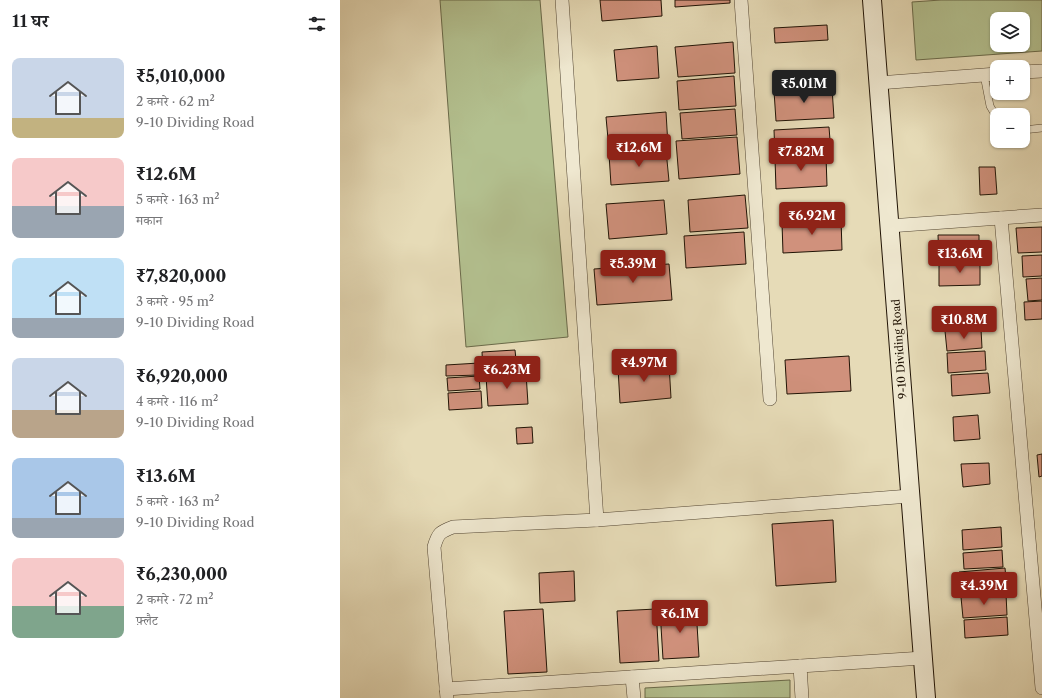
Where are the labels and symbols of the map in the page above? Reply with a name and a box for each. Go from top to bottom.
pin: ₹5.01M [771,70,837,104]
pin: ₹12.6M [606,134,672,168]
pin: ₹7.82M [768,138,834,172]
pin: ₹6.92M [779,202,845,236]
pin: ₹13.6M [927,240,993,274]
pin: ₹5.39M [600,250,666,284]
street label: 9-10 Dividing Road [889,298,909,399]
pin: ₹10.8M [931,306,997,340]
pin: ₹4.97M [611,349,677,383]
pin: ₹6.23M [474,356,540,390]
pin: ₹4.39M [951,572,1017,606]
pin: ₹6.1M [652,600,708,634]

